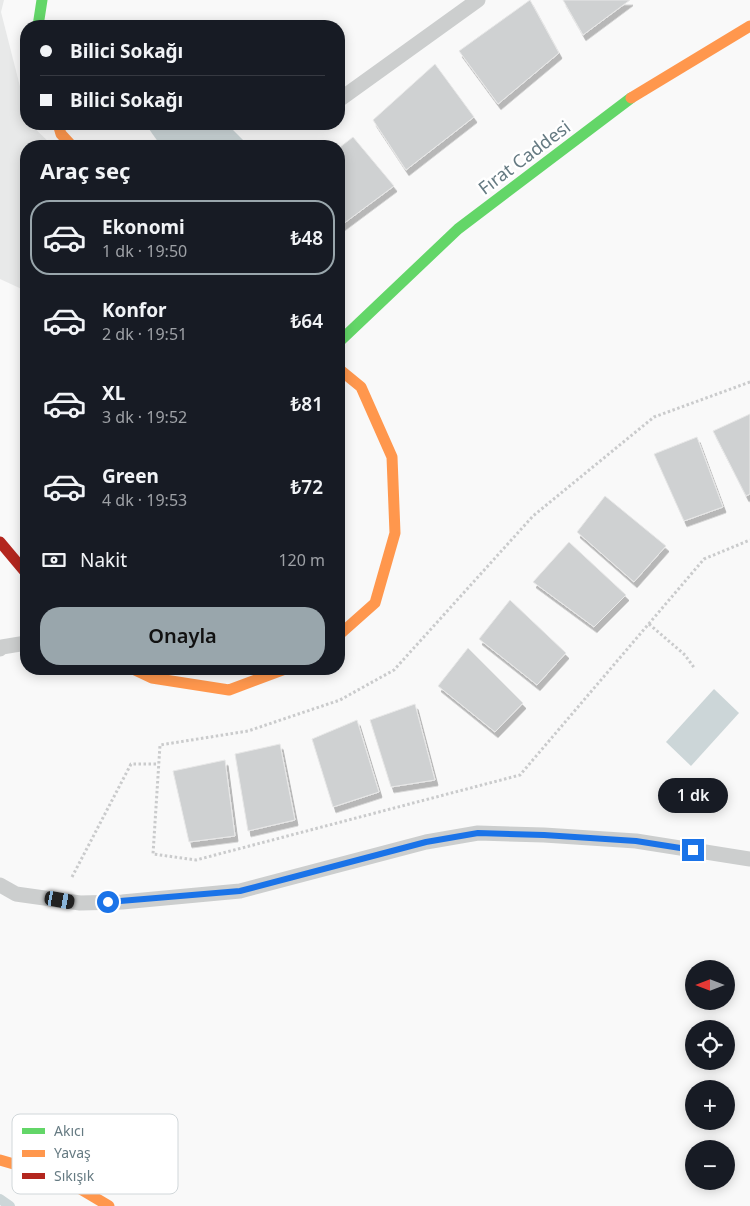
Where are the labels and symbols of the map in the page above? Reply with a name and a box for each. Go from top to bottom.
street label: Fırat Caddesi [473,115,575,199]
callout: 1 dk [658,778,728,812]
route end [682,839,704,861]
car [43,890,76,910]
route start [97,891,119,913]
north arrow [685,960,735,1010]
legend [12,1114,178,1194]
text: Akıcı [54,1121,84,1140]
text: Yavaş [54,1143,91,1162]
text: Sıkışık [54,1166,95,1185]

